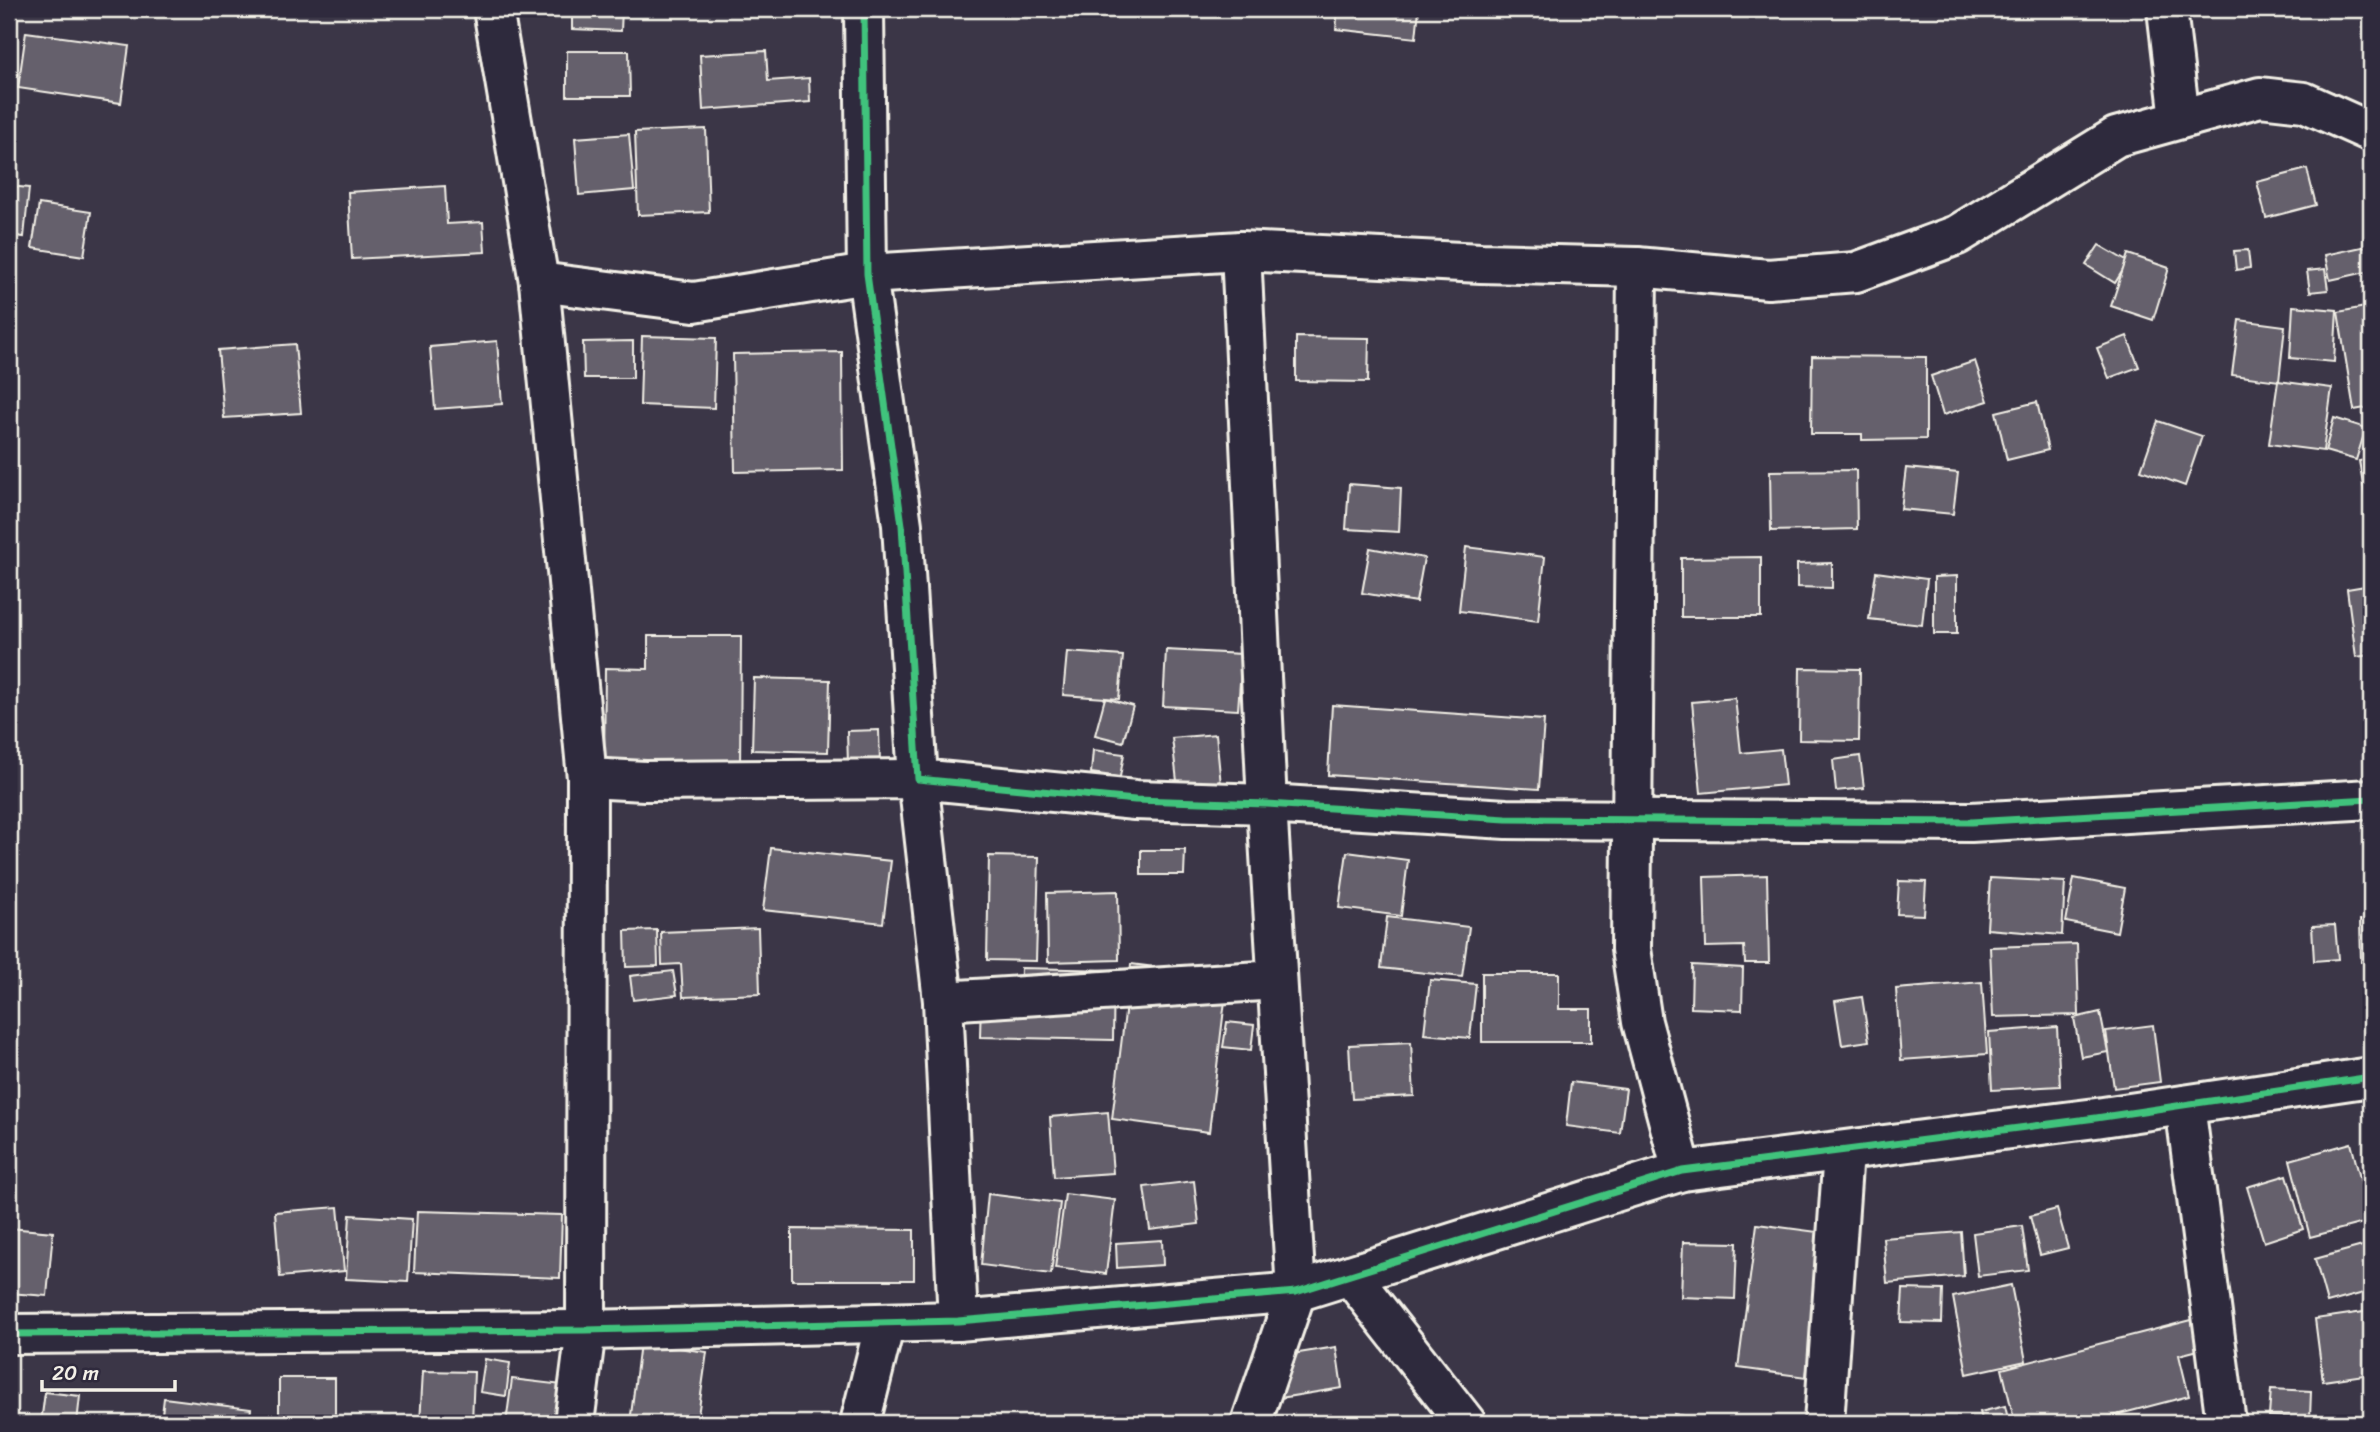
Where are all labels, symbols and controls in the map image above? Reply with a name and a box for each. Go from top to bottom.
scale bar [42,1348,175,1392]
text: 20 m [52,1354,99,1392]

